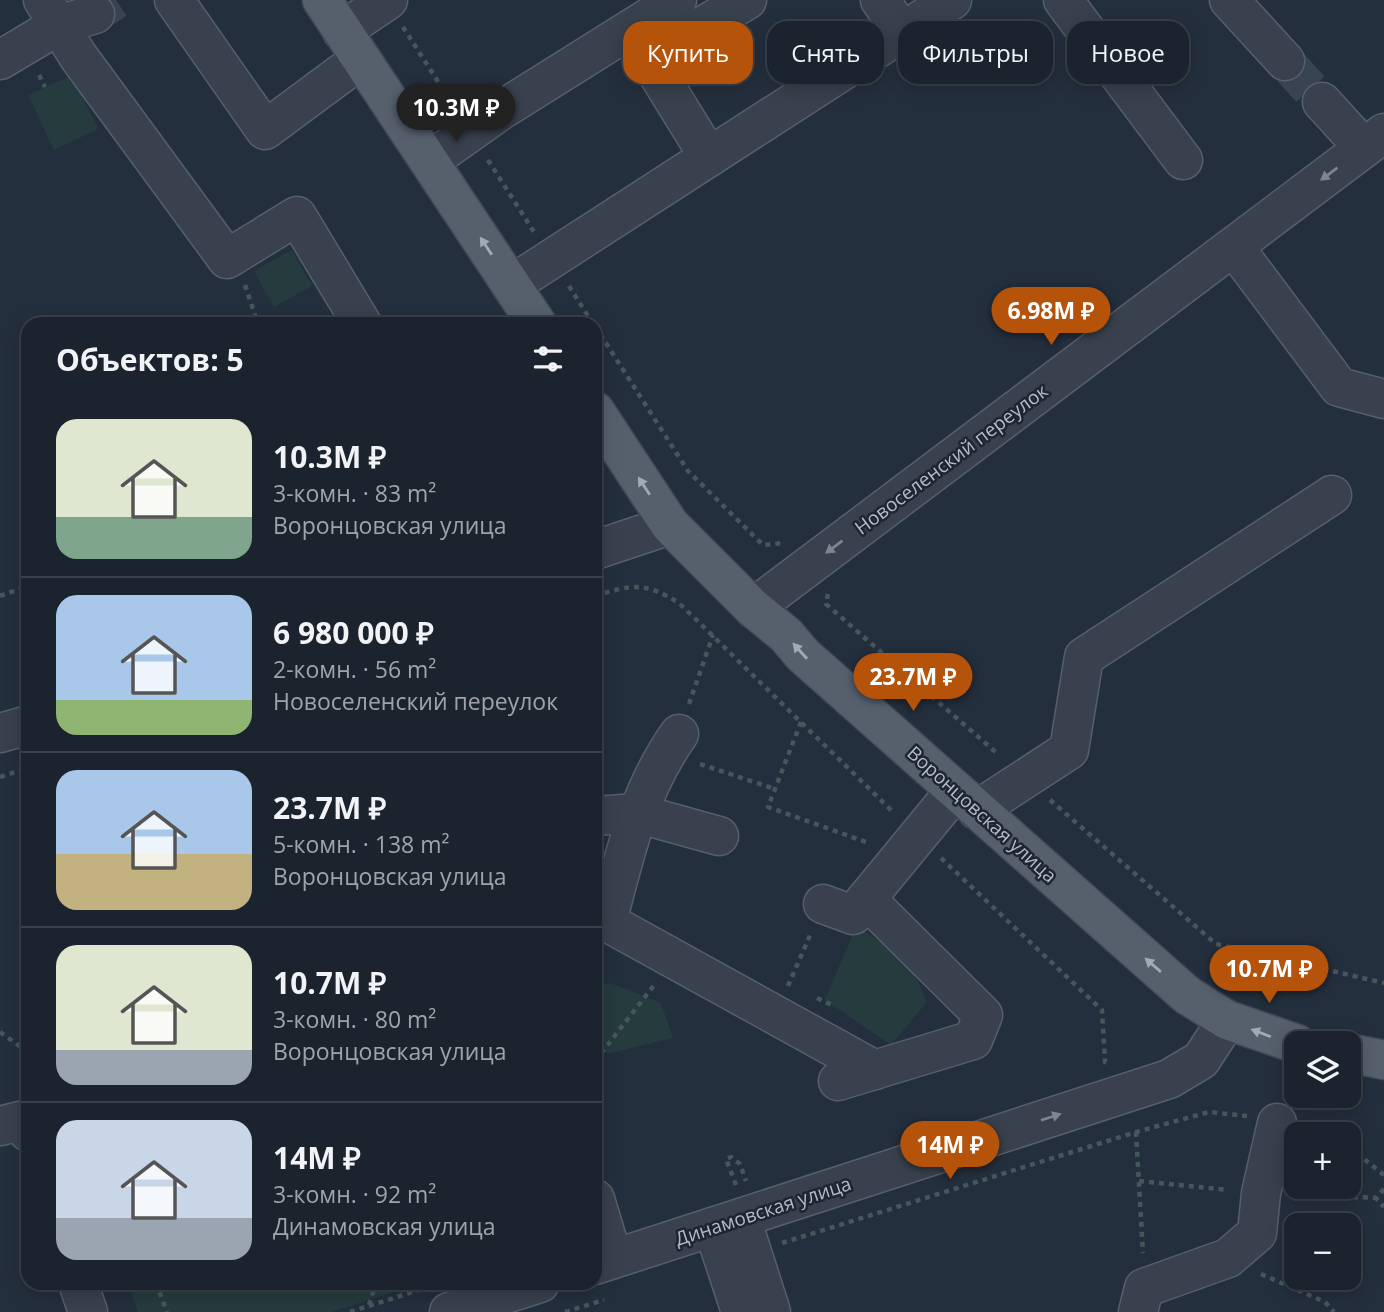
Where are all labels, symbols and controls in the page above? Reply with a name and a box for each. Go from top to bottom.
chip: Купить [623,21,753,84]
chip: Снять [767,21,884,84]
chip: Фильтры [898,21,1053,84]
chip: Новое [1067,21,1189,84]
pin: 10.3M ₽ [391,85,521,144]
text: 10.3M ₽ [412,91,500,123]
one-way arrow [1321,167,1339,182]
one-way arrow [480,237,493,256]
pin: 6.98M ₽ [986,288,1116,347]
text: 6.98M ₽ [1007,294,1095,326]
text: Объектов: 5 [56,339,244,380]
icon: filters [529,340,567,378]
street label: Новоселенский переулок [849,378,1053,540]
text: 10.3M ₽ [273,436,387,477]
icon: home [112,447,196,531]
one-way arrow [638,476,651,496]
text: 3-комн. · 83 m² [273,477,436,509]
text: Воронцовская улица [273,509,506,541]
one-way arrow [826,539,844,554]
text: 6 980 000 ₽ [273,612,434,653]
icon: home [112,623,196,707]
one-way arrow [792,642,808,660]
text: 2-комн. · 56 m² [273,653,436,685]
pin: 23.7M ₽ [848,654,978,713]
text: 23.7M ₽ [869,660,957,692]
text: Новоселенский переулок [273,685,558,717]
street label: Воронцовская улица [902,740,1062,888]
text: 23.7M ₽ [273,787,387,828]
icon: home [112,798,196,882]
text: 5-комн. · 138 m² [273,828,449,860]
text: Воронцовская улица [273,860,506,892]
pin: 10.7M ₽ [1204,946,1334,1005]
text: 10.7M ₽ [1225,952,1313,984]
one-way arrow [1145,957,1162,973]
text: 10.7M ₽ [273,962,387,1003]
icon: home [112,973,196,1057]
text: 3-комн. · 80 m² [273,1003,436,1035]
one-way arrow [1251,1028,1272,1039]
map controls [1284,1031,1361,1290]
button: layers [1284,1031,1361,1108]
text: Воронцовская улица [273,1035,506,1067]
one-way arrow [1041,1111,1062,1122]
pin: 14M ₽ [901,1122,999,1181]
button: + [1284,1122,1361,1199]
text: 14M ₽ [916,1128,984,1160]
text: 14M ₽ [273,1137,361,1178]
icon: home [112,1148,196,1232]
street label: Динамовская улица [672,1170,854,1252]
text: 3-комн. · 92 m² [273,1178,436,1210]
text: Динамовская улица [273,1210,495,1242]
button: − [1284,1213,1361,1290]

